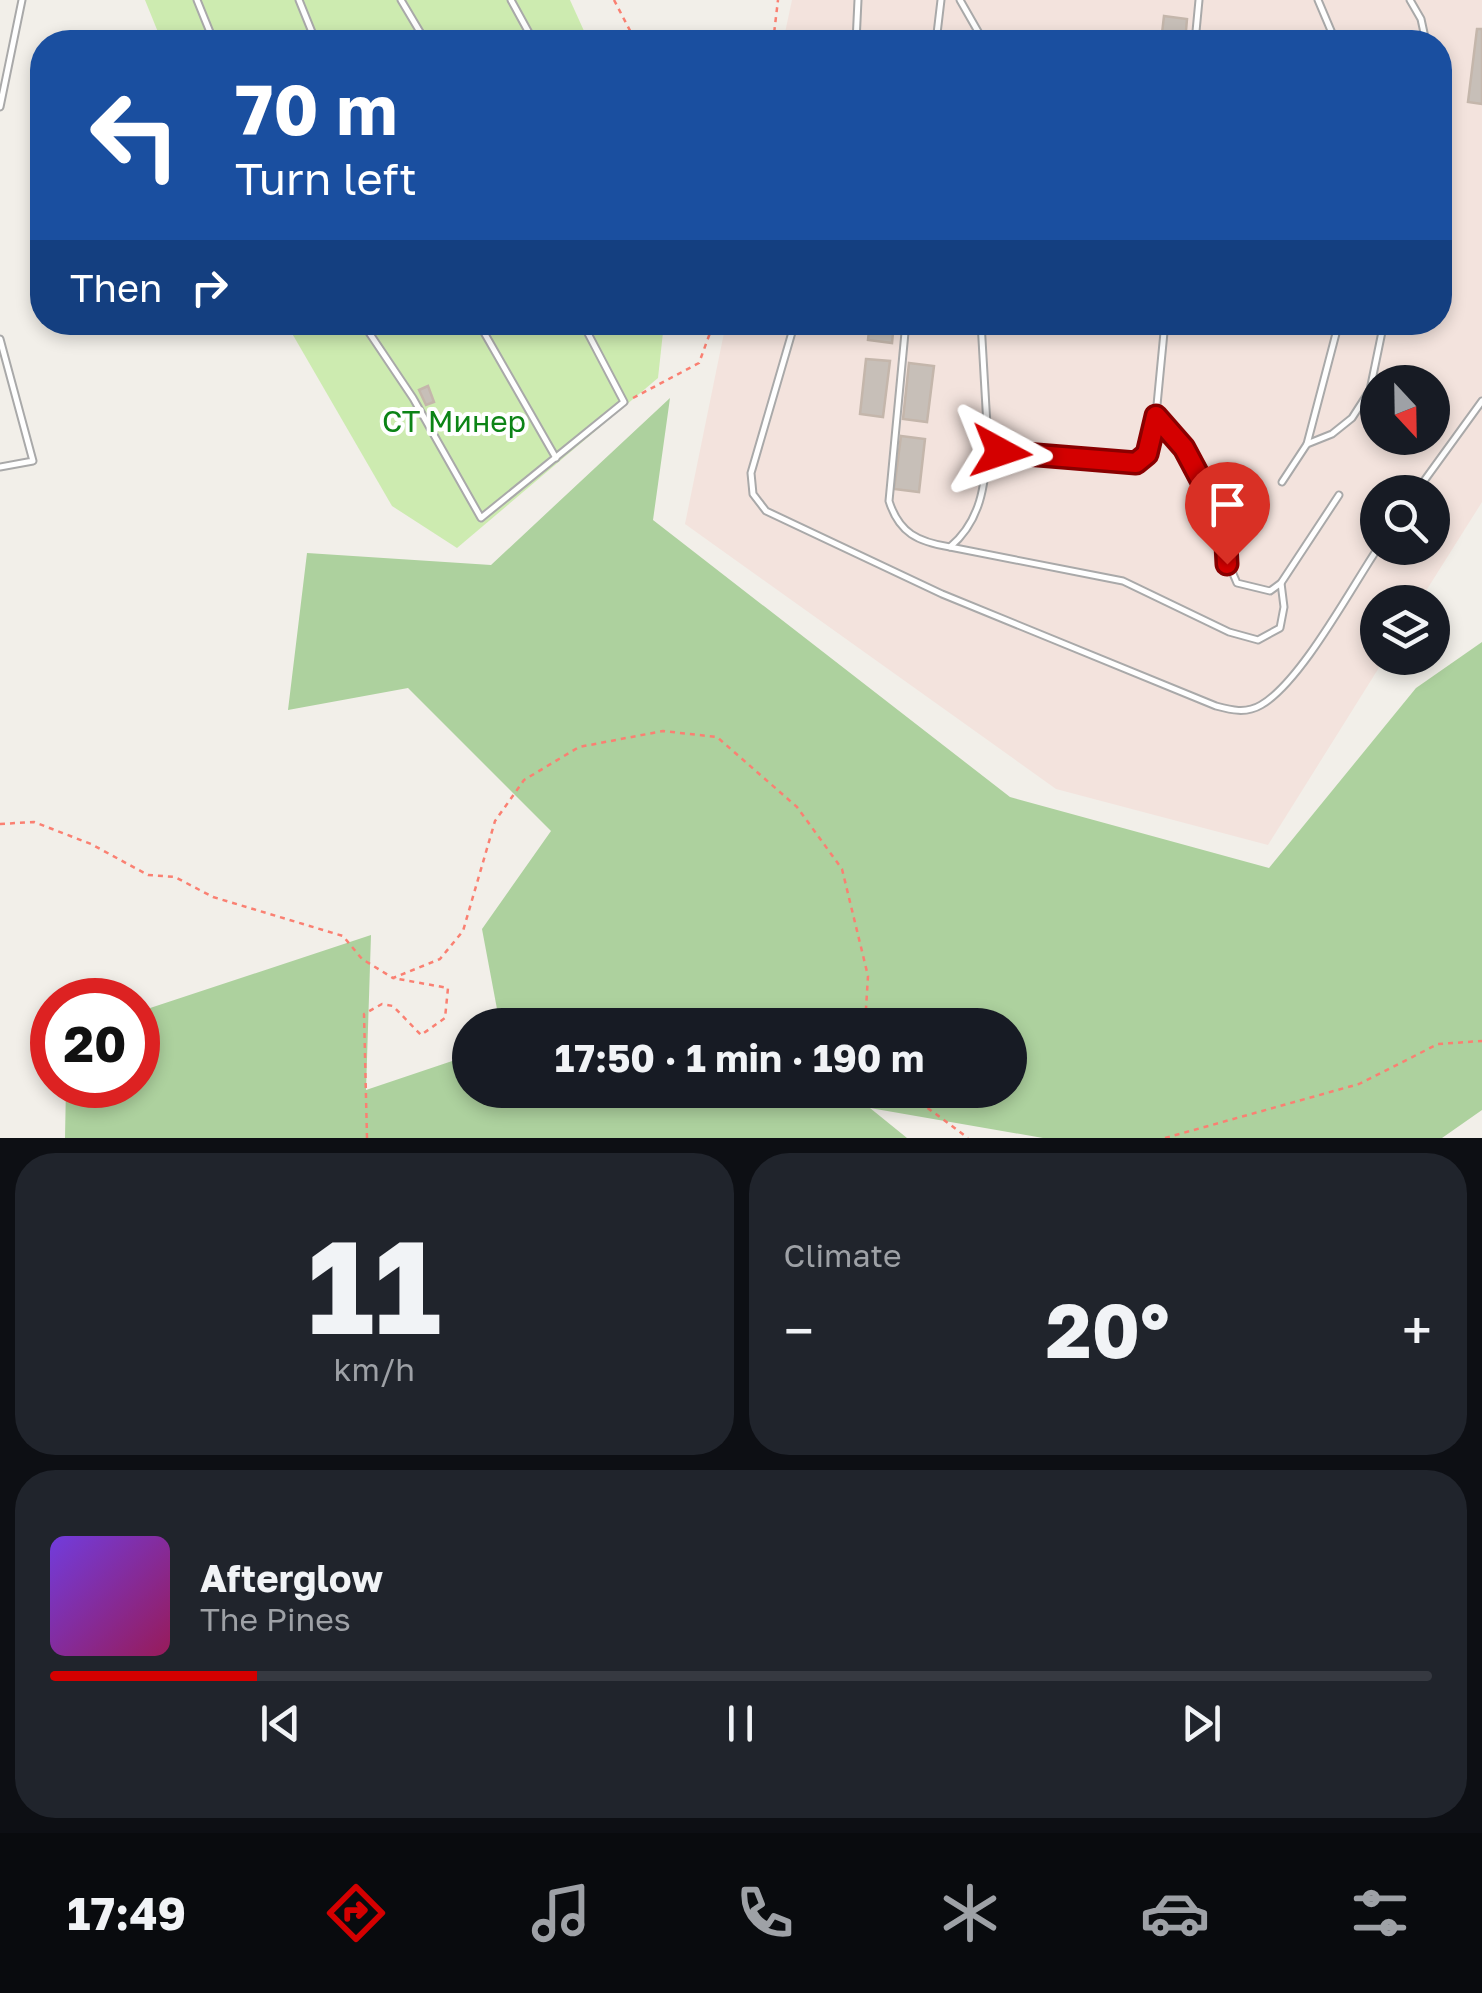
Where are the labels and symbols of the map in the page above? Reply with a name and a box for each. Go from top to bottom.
north arrow [1360,365,1450,455]
position arrow [949,400,1053,504]
park label: СТ Минер [382,403,526,439]
pin [1185,462,1270,565]
speed limit sign: 20 [30,978,160,1108]

